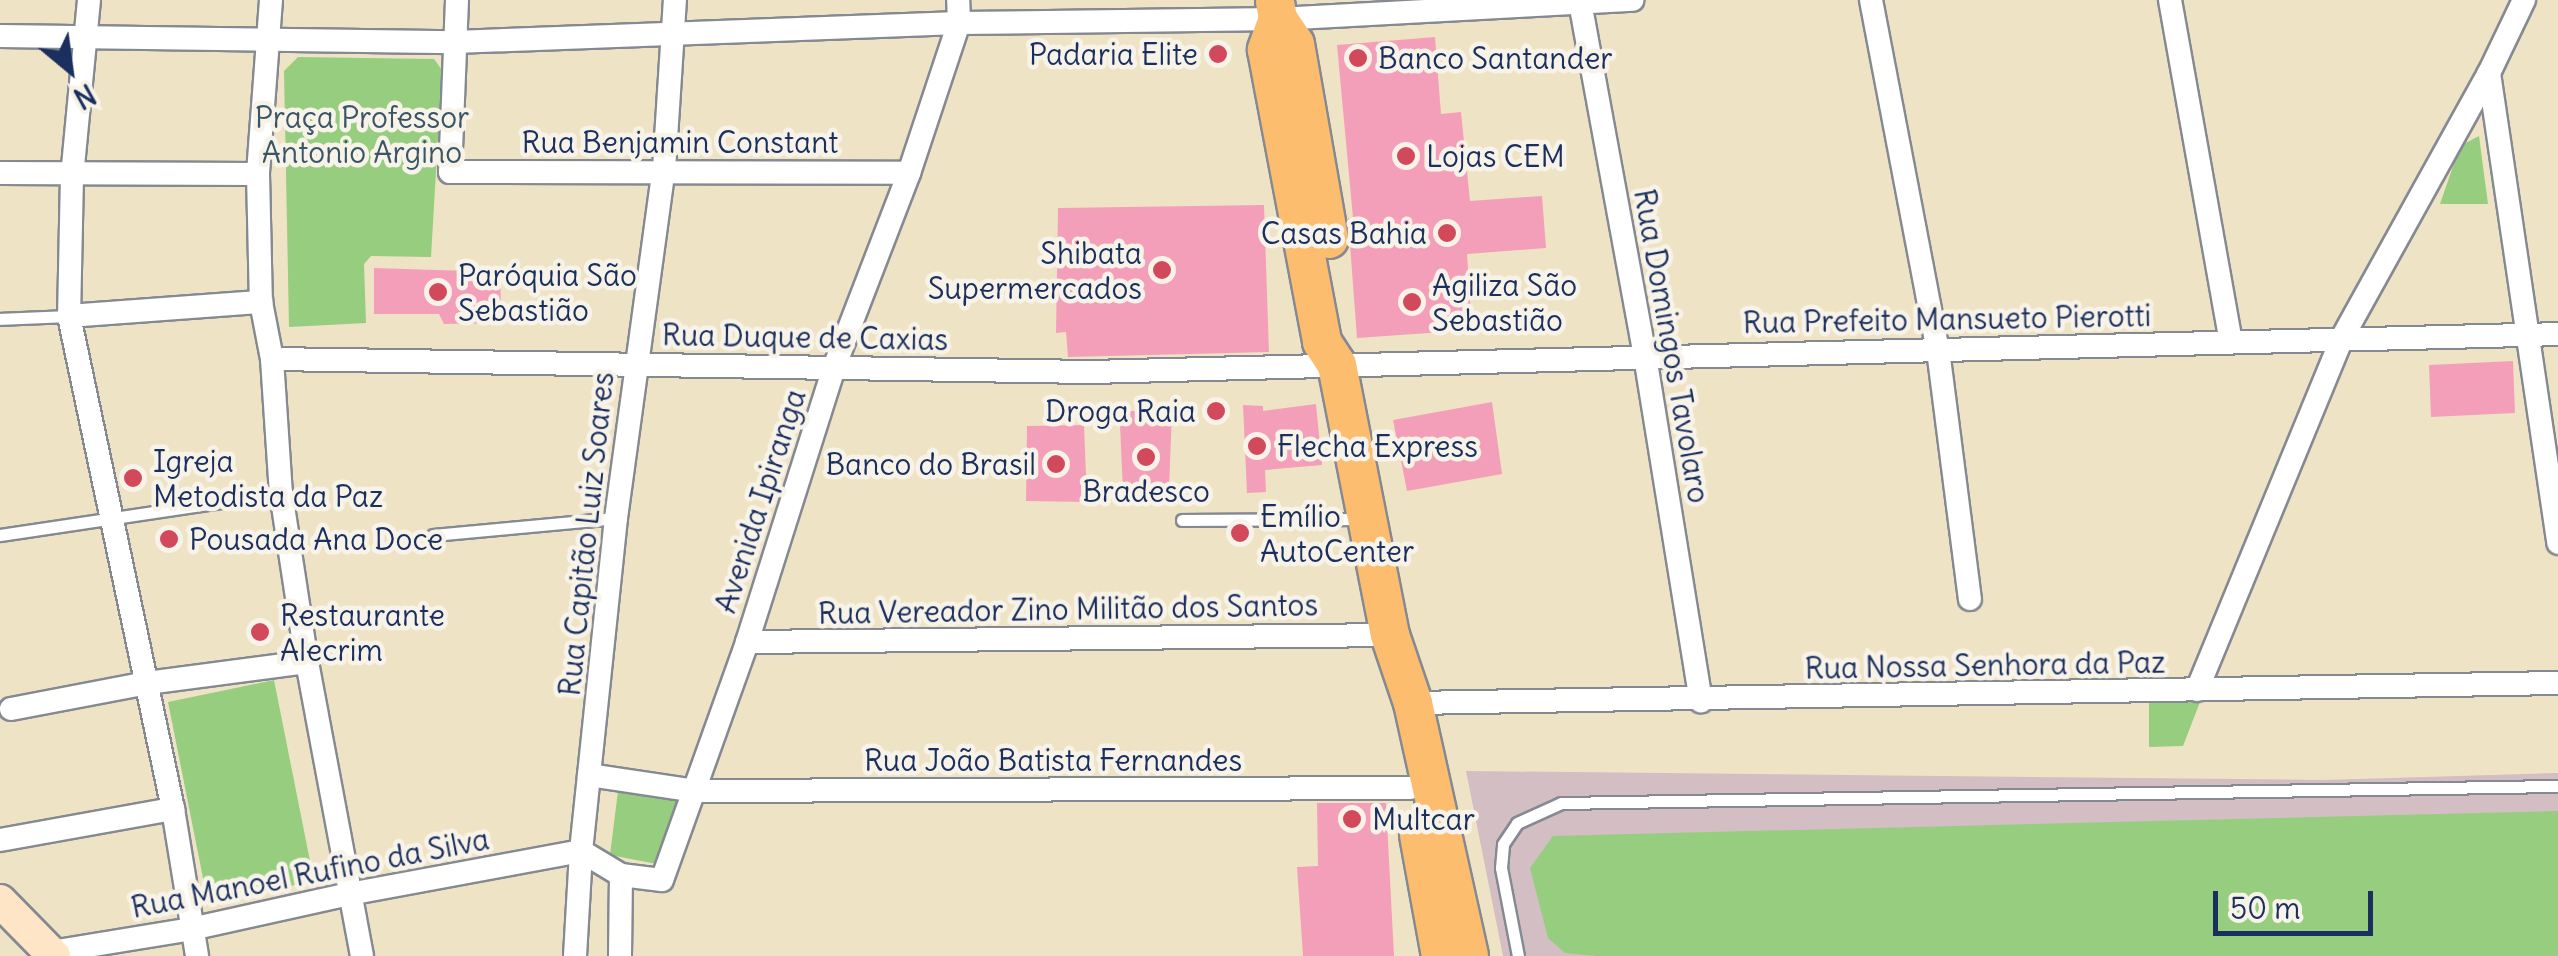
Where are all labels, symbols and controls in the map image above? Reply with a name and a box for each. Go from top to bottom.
north arrow [20,20,120,120]
place label: Padaria Elite [1029,36,1198,72]
place label: Banco Santander [1378,40,1613,76]
marker: Padaria Elite [1207,43,1229,65]
marker: Banco Santander [1347,47,1369,69]
text: N [67,76,102,117]
park label: Praça Professor Antonio Argino [255,99,469,170]
street label: Rua Benjamin Constant [522,124,838,160]
place label: Lojas CEM [1426,138,1565,174]
marker: Lojas CEM [1395,145,1417,167]
street label: Rua Domingos Tavolaro [1627,186,1717,506]
place label: Casas Bahia [1261,215,1427,251]
marker: Casas Bahia [1436,222,1458,244]
place label: Shibata Supermercados [928,235,1142,306]
place label: Paróquia São Sebastião [458,257,637,328]
marker: Shibata Supermercados [1151,259,1173,281]
place label: Agiliza São Sebastião [1432,267,1577,338]
marker: Paróquia São Sebastião [427,281,449,303]
marker: Agiliza São Sebastião [1401,291,1423,313]
street label: Rua Prefeito Mansueto Pierotti [1742,297,2152,341]
street label: Rua Duque de Caxias [662,317,948,357]
street label: Rua Capitão Luiz Soares [551,370,621,698]
street label: Avenida Ipiranga [707,385,813,617]
place label: Droga Raia [1045,393,1196,429]
marker: Droga Raia [1205,400,1227,422]
place label: Flecha Express [1277,428,1478,464]
marker: Flecha Express [1246,435,1268,457]
place label: Igreja Metodista da Paz [153,443,383,514]
place label: Banco do Brasil [825,446,1036,482]
marker: Bradesco [1135,446,1157,468]
marker: Banco do Brasil [1045,453,1067,475]
marker: Igreja Metodista da Paz [122,467,144,489]
place label: Bradesco [1082,473,1210,509]
place label: Emílio AutoCenter [1260,498,1414,568]
place label: Pousada Ana Doce [189,521,443,557]
marker: Emílio AutoCenter [1229,522,1251,544]
marker: Pousada Ana Doce [158,528,180,550]
street label: Rua Vereador Zino Militão dos Santos [818,587,1318,631]
place label: Restaurante Alecrim [280,597,445,668]
marker: Restaurante Alecrim [249,621,271,643]
street label: Rua Nossa Senhora da Paz [1804,644,2166,686]
street label: Rua João Batista Fernandes [864,742,1242,778]
place label: Multcar [1372,801,1475,837]
marker: Multcar [1341,808,1363,830]
street label: Rua Manoel Rufino da Silva [128,821,492,925]
scale bar [2218,871,2378,933]
text: 50 m [2230,889,2300,927]

